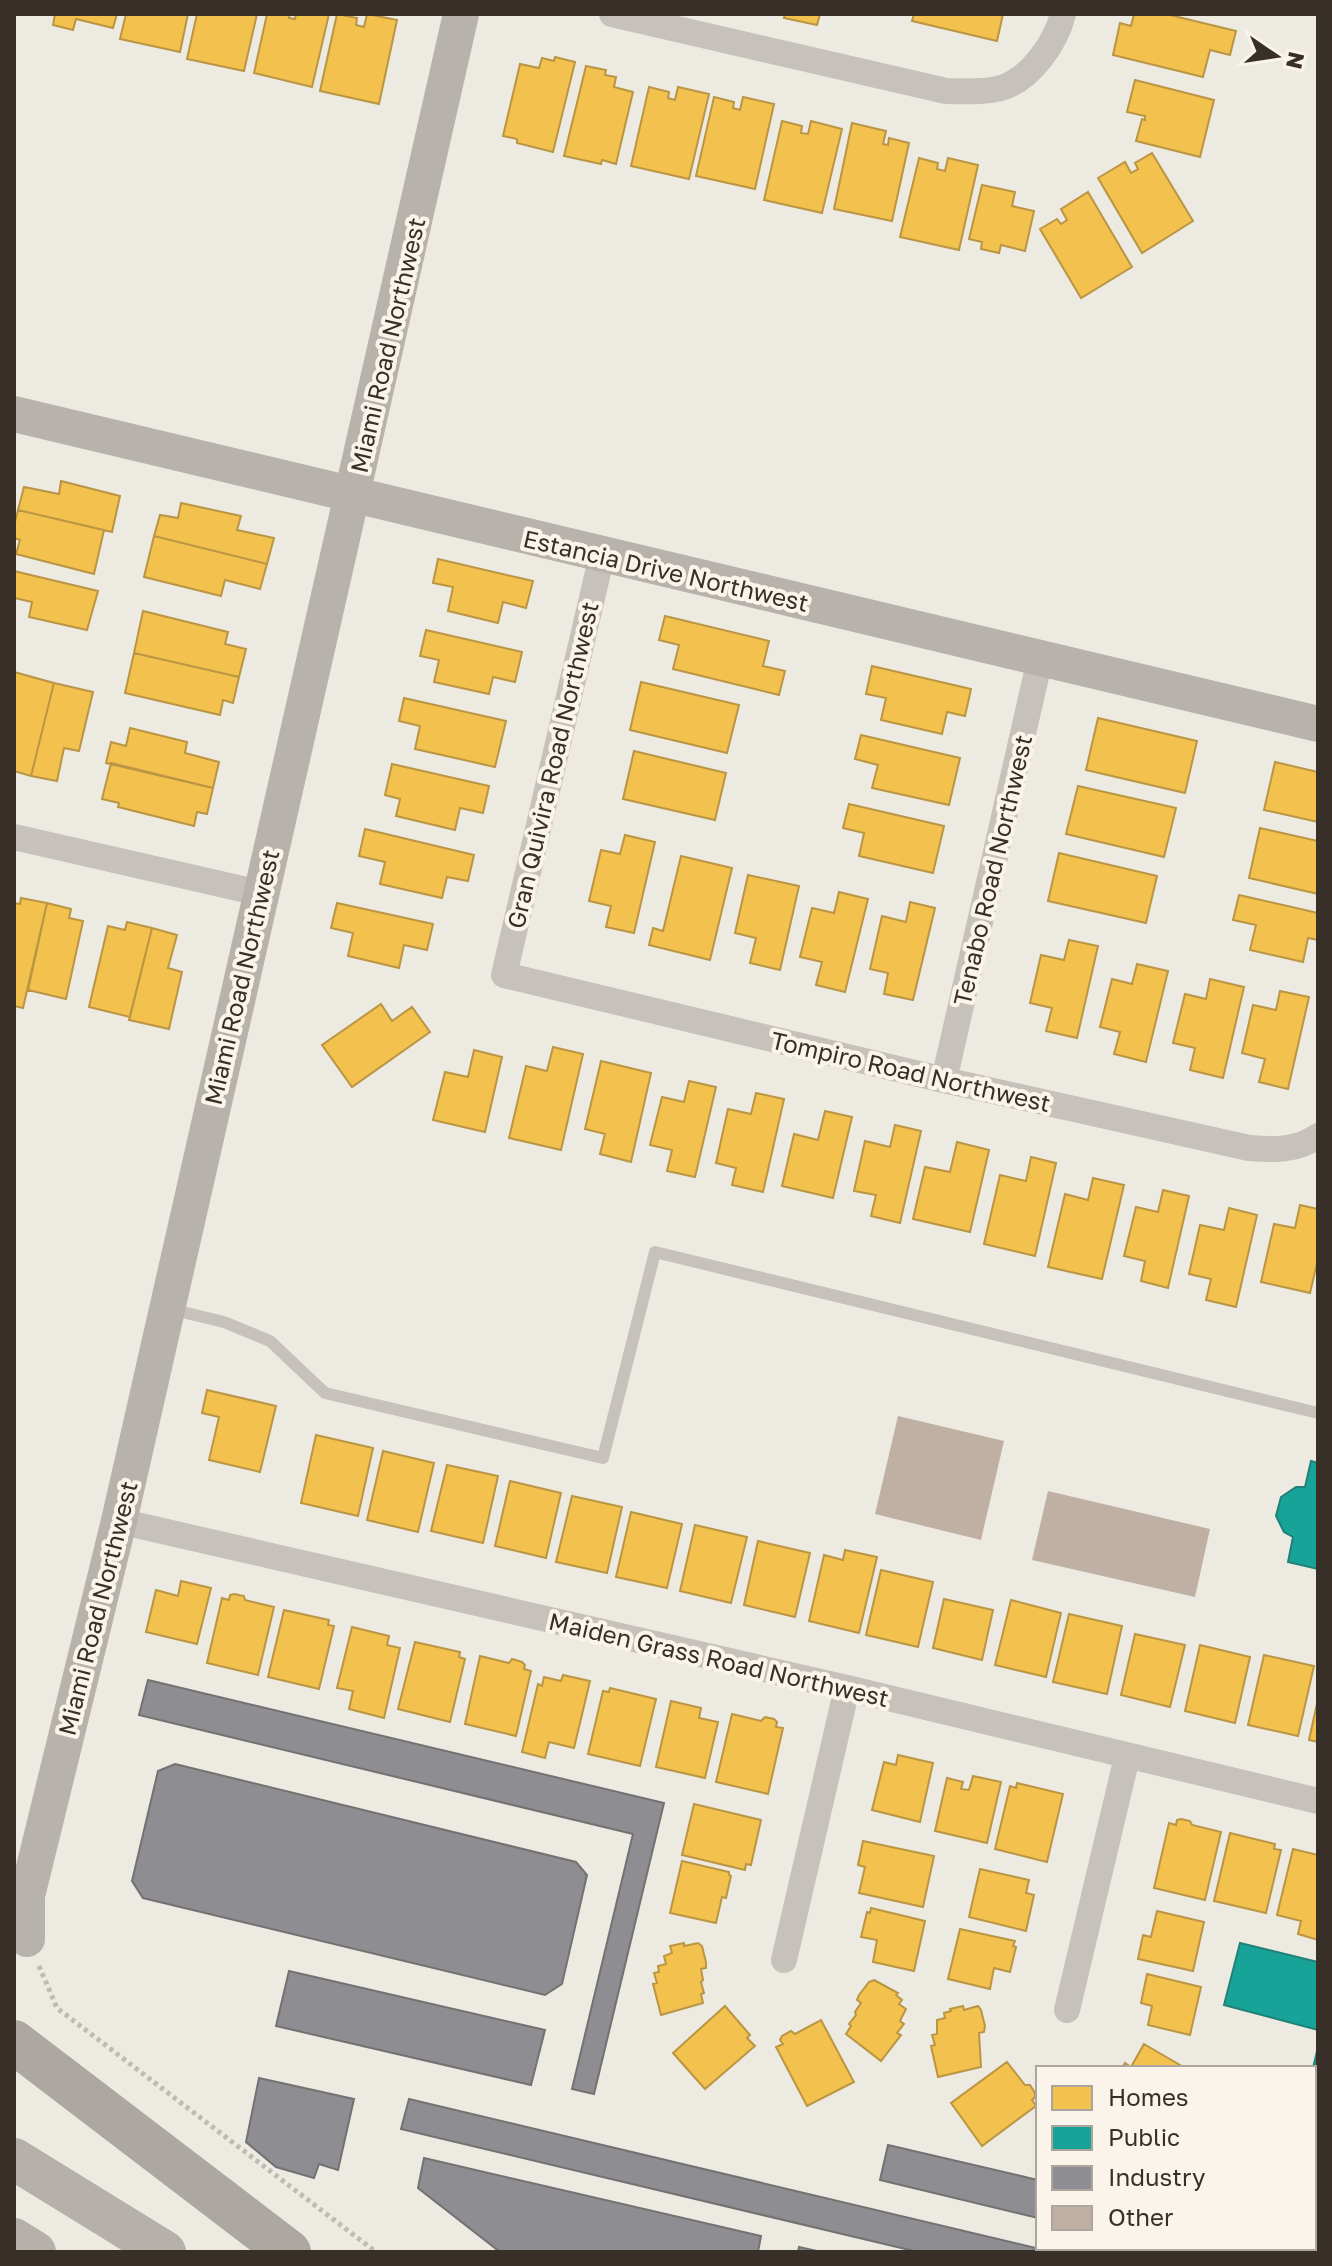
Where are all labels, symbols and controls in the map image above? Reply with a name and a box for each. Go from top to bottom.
north arrow [1236,16,1316,96]
text: N [1281,49,1311,72]
street label: Miami Road Northwest [343,215,431,475]
street label: Estancia Drive Northwest [521,523,811,617]
street label: Gran Quivira Road Northwest [500,599,604,931]
street label: Tenabo Road Northwest [947,732,1037,1008]
street label: Miami Road Northwest [197,847,285,1107]
street label: Tompiro Road Northwest [768,1025,1054,1117]
street label: Miami Road Northwest [51,1478,143,1738]
street label: Maiden Grass Road Northwest [546,1606,892,1712]
legend [1036,2066,1316,2250]
text: Homes [1108,2082,1189,2111]
text: Public [1108,2122,1180,2151]
text: Industry [1108,2162,1205,2191]
text: Other [1108,2202,1173,2231]

